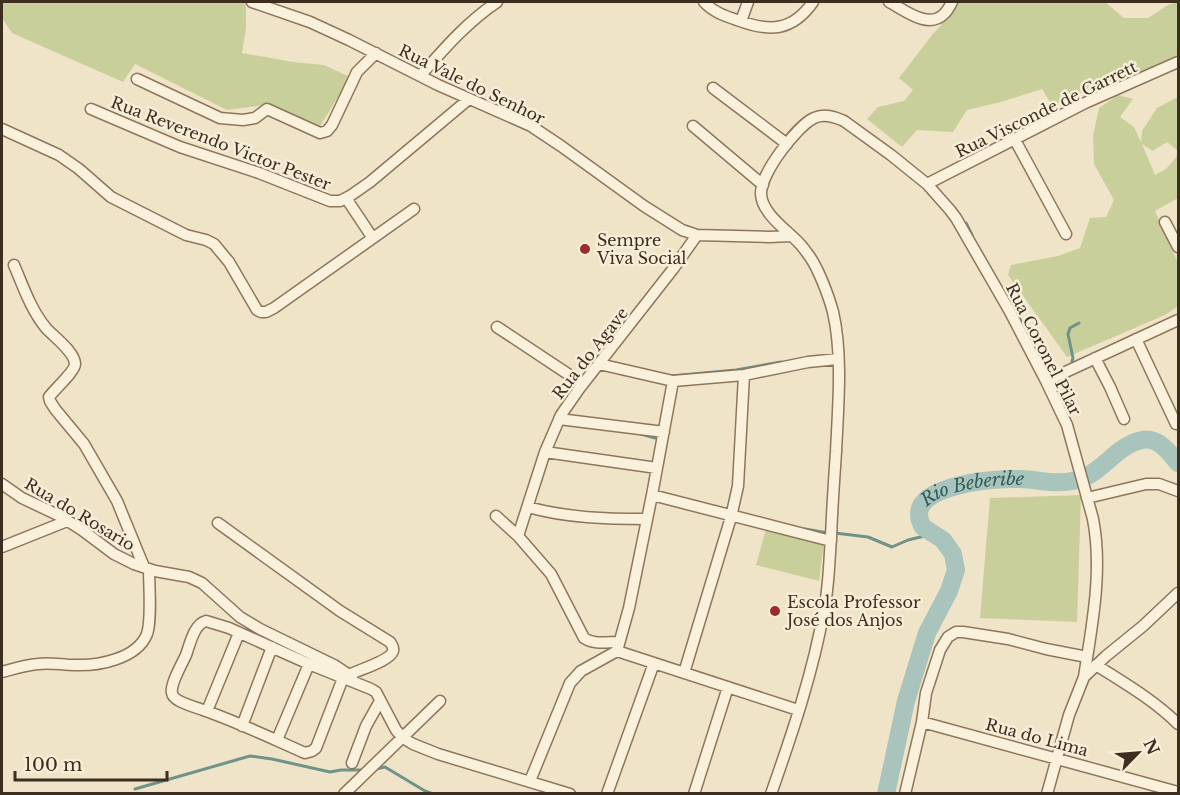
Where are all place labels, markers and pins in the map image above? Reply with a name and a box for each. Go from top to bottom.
place label: Sempre Viva Social [596,230,687,268]
marker: Sempre Viva Social [578,242,592,256]
place label: Escola Professor José dos Anjos [785,592,921,630]
marker: Escola Professor José dos Anjos [768,604,782,618]

